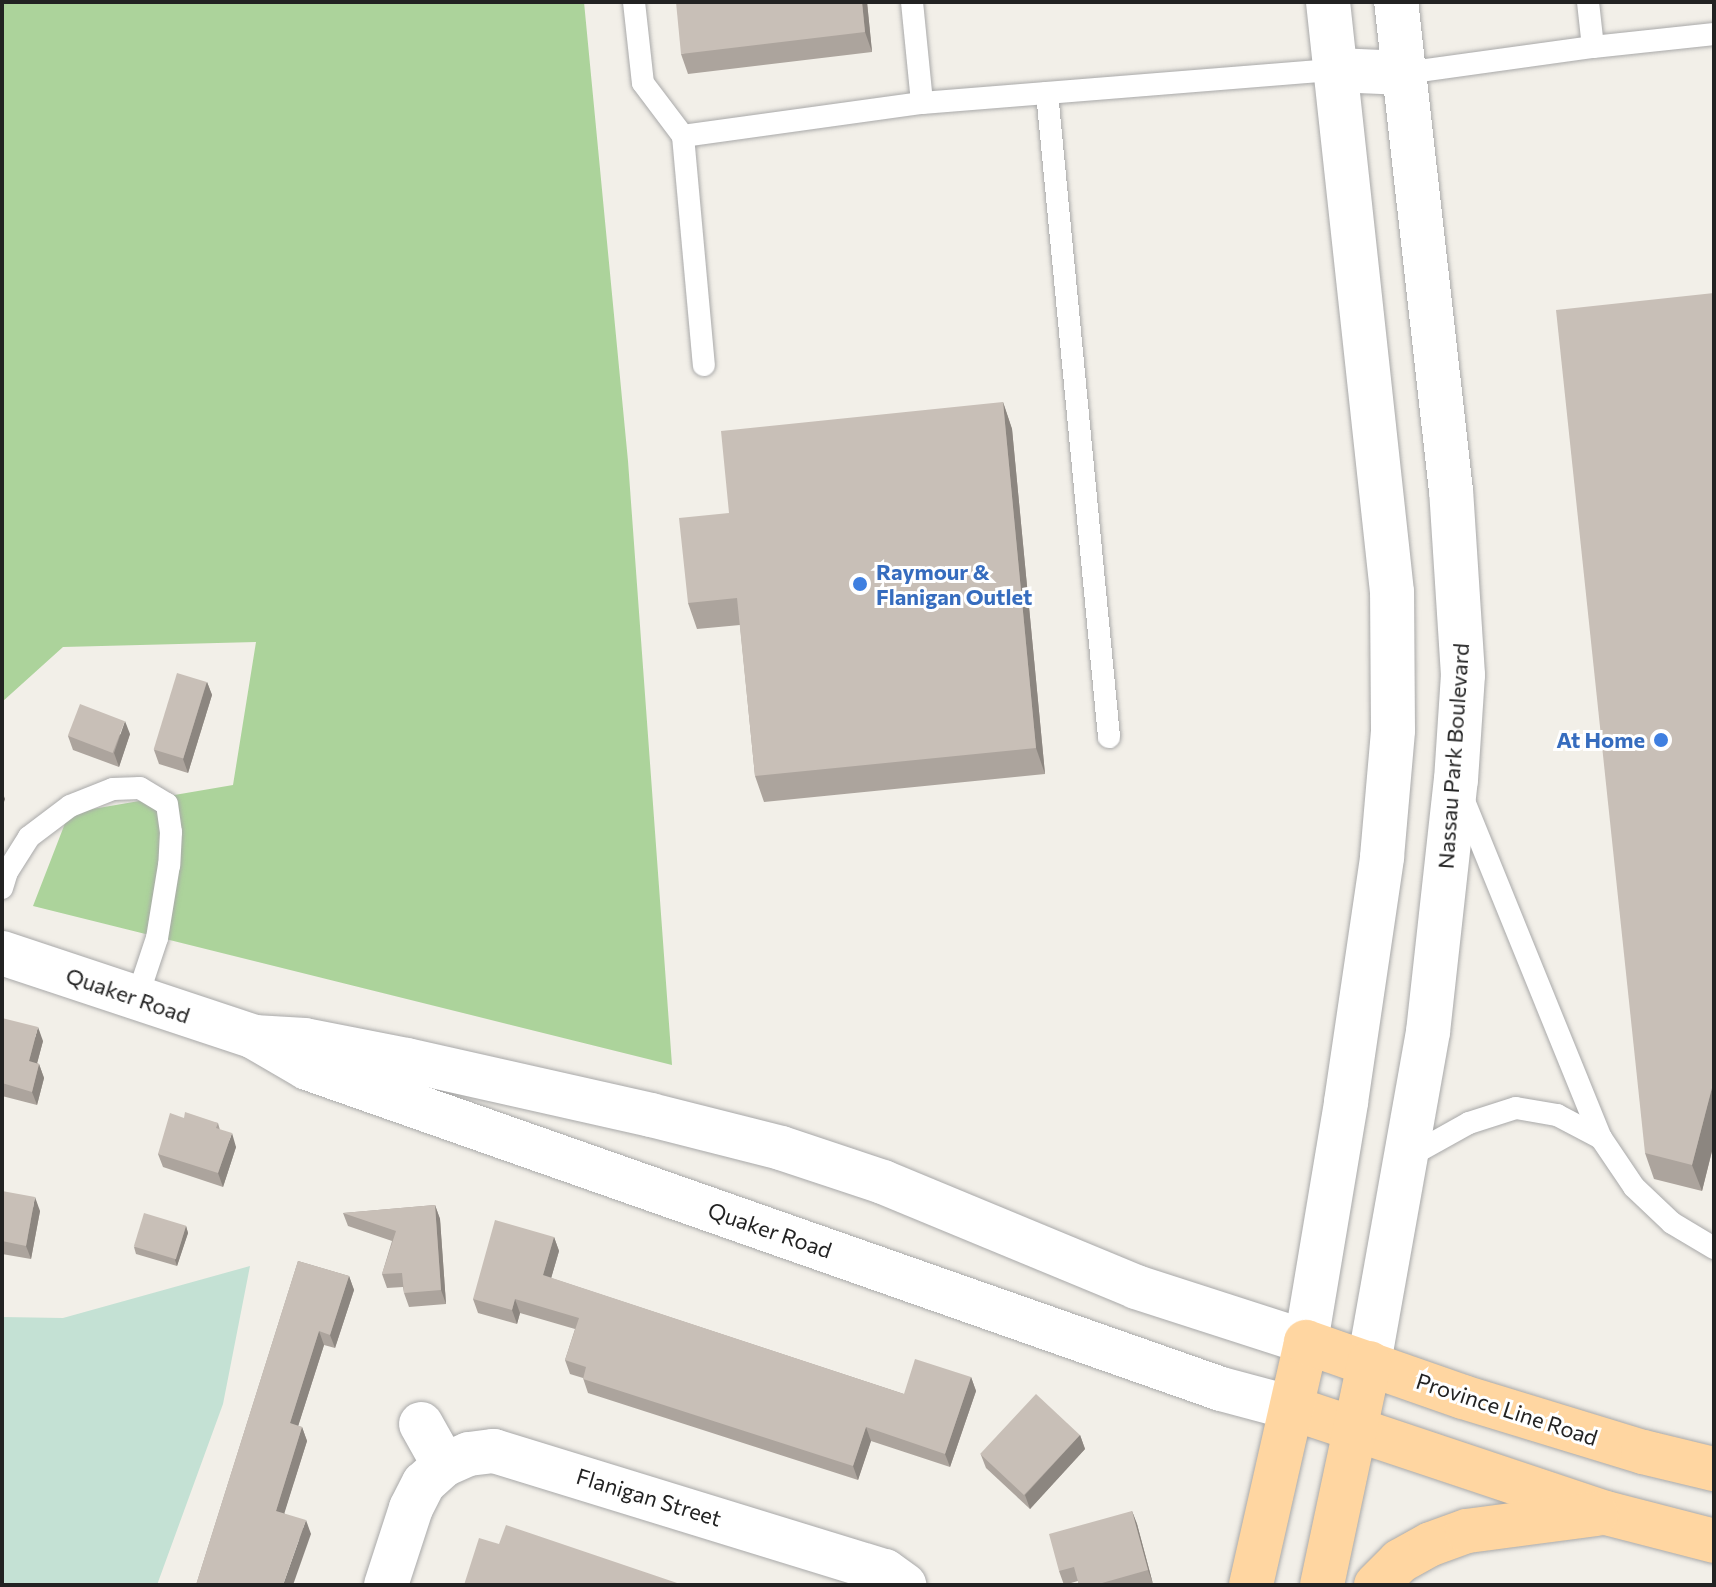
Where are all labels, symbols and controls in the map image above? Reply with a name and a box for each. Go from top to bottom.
place label: Raymour & Flanigan Outlet [876,558,1032,610]
marker: Raymour & Flanigan Outlet [851,575,869,593]
street label: Nassau Park Boulevard [1432,642,1474,870]
place label: At Home [1556,727,1645,753]
marker: At Home [1652,731,1670,749]
street label: Quaker Road [63,961,193,1029]
street label: Quaker Road [705,1196,835,1264]
street label: Province Line Road [1413,1367,1601,1451]
street label: Flanigan Street [573,1462,725,1532]

